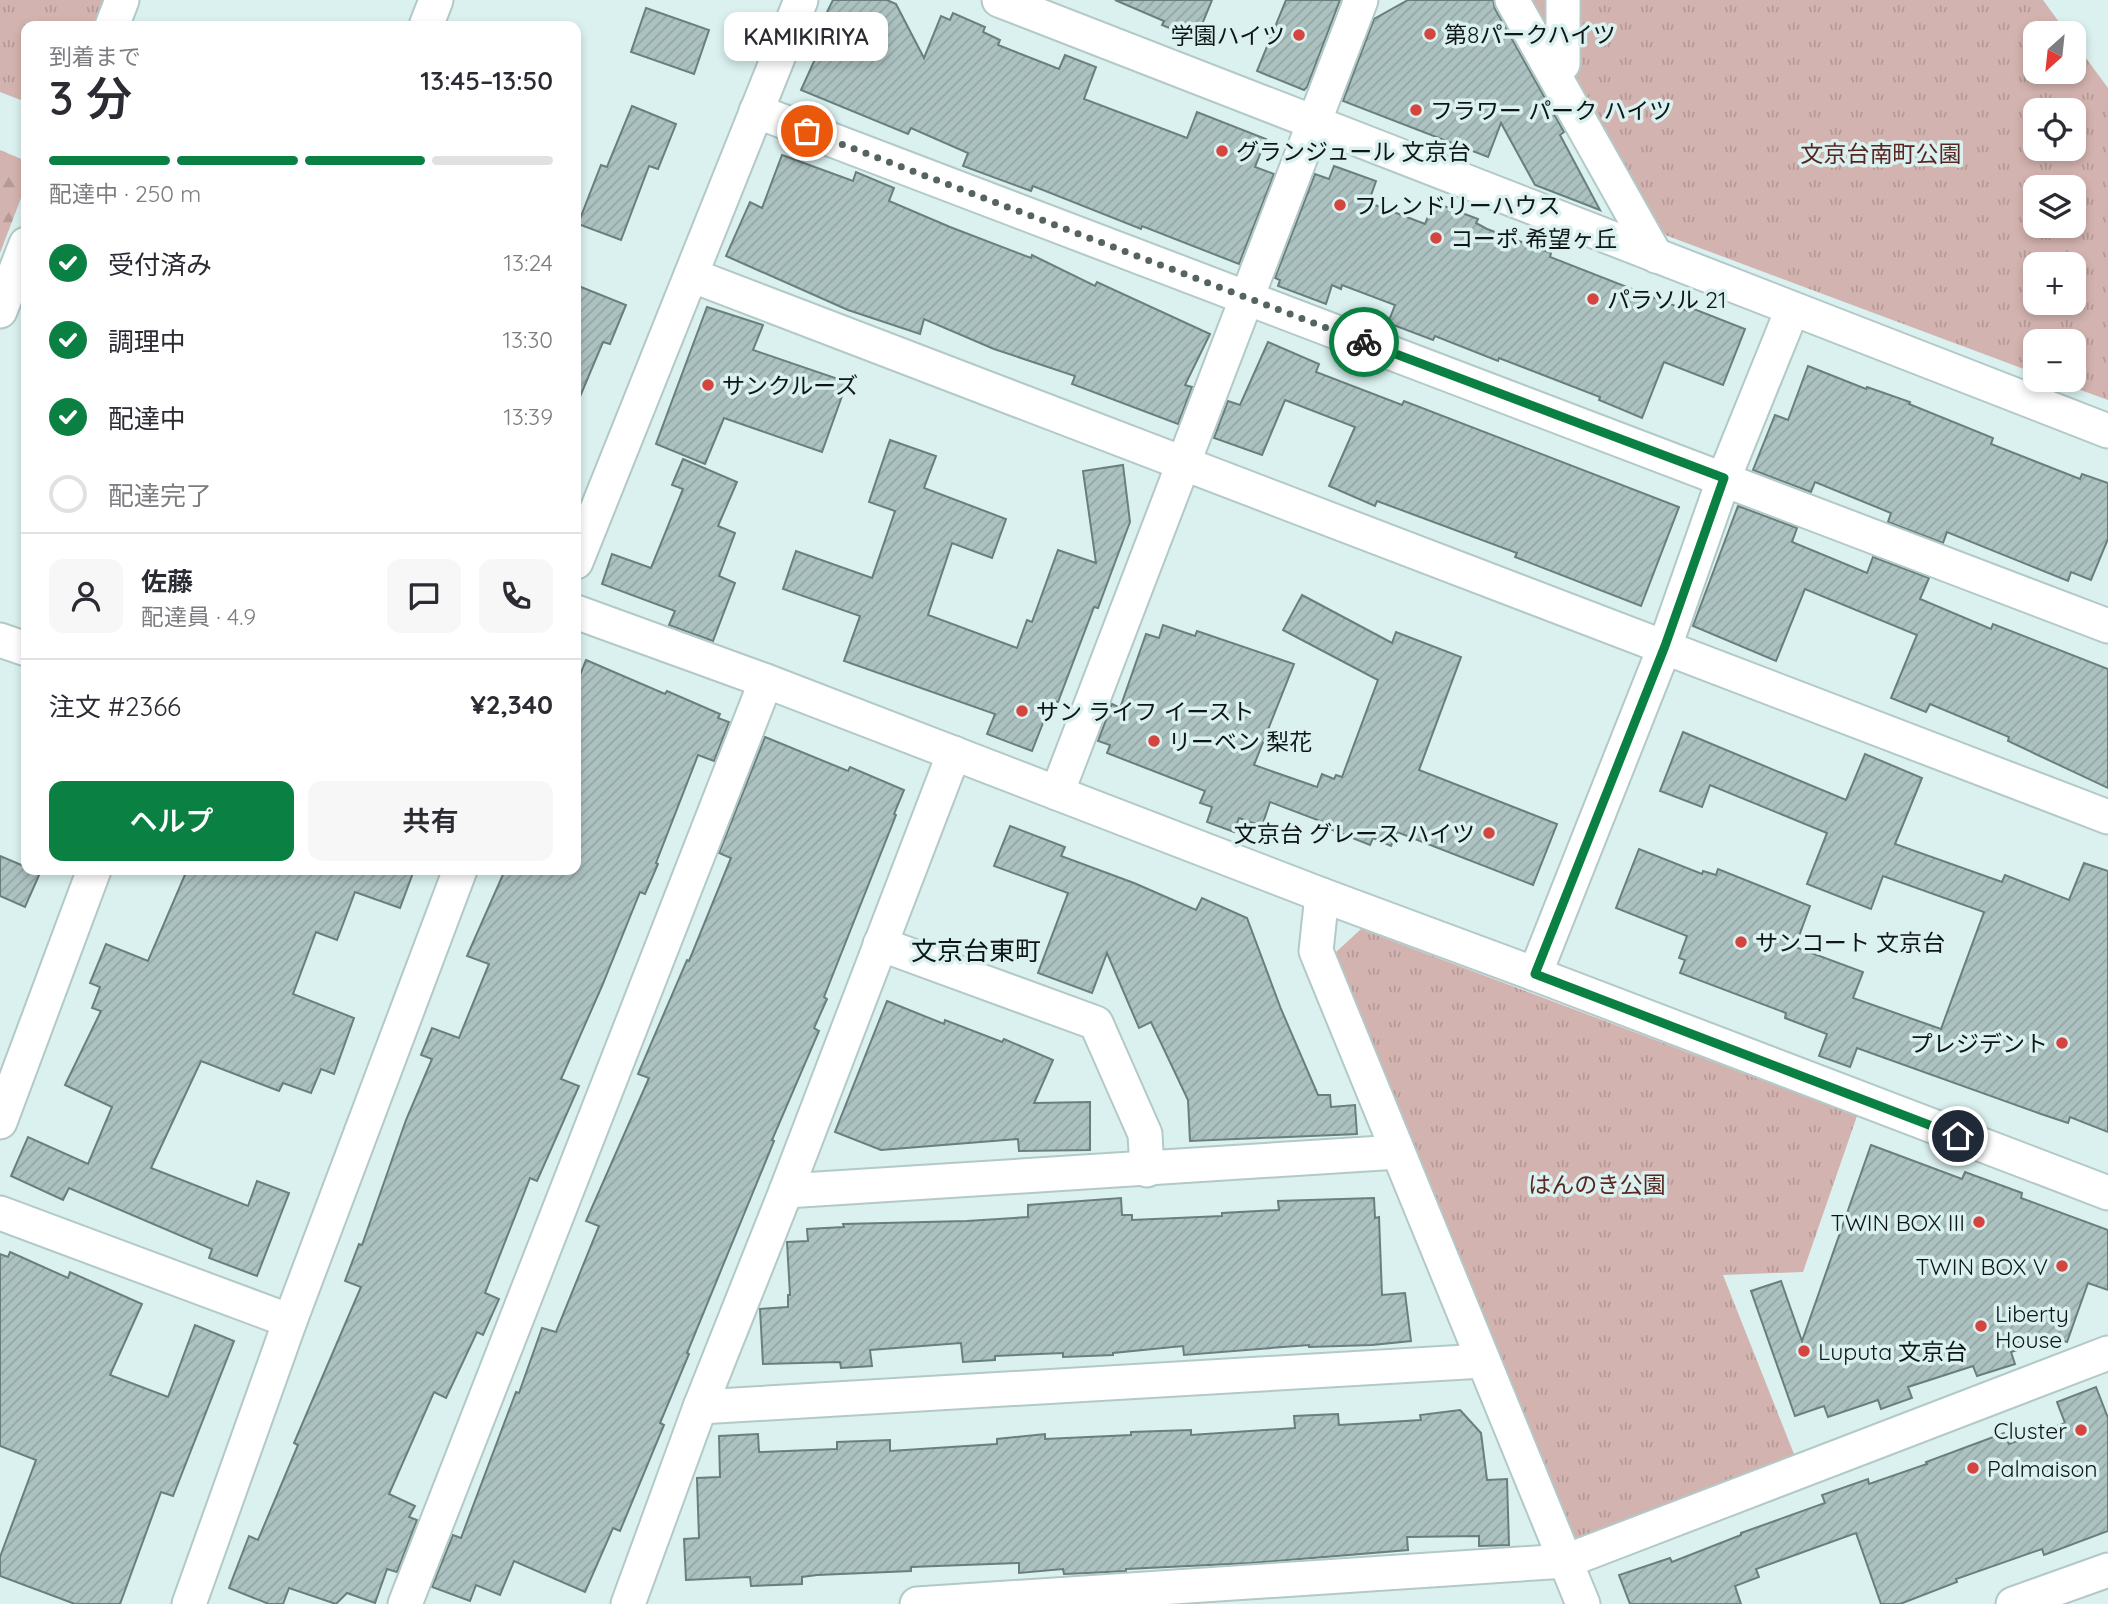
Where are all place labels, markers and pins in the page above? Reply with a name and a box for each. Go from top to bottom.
callout: KAMIKIRIYA [725,12,889,61]
place label: 第8パークハイツ [1444,20,1616,49]
place label: 学園ハイツ [1170,21,1285,50]
marker: 第8パークハイツ [1422,26,1438,42]
marker: 学園ハイツ [1291,27,1307,43]
place label: フラワー パーク ハイツ [1430,96,1672,125]
pin [777,101,837,161]
marker: フラワー パーク ハイツ [1408,102,1424,118]
place label: グランジュール 文京台 [1236,137,1471,166]
marker: グランジュール 文京台 [1214,143,1230,159]
place label: フレンドリーハウス [1354,191,1561,220]
marker: フレンドリーハウス [1332,197,1348,213]
place label: コーポ 希望ヶ丘 [1450,224,1617,253]
marker: コーポ 希望ヶ丘 [1428,230,1444,246]
place label: パラソル 21 [1607,285,1727,314]
marker: パラソル 21 [1585,291,1601,307]
place label: サンクルーズ [722,371,858,400]
marker: サンクルーズ [700,377,716,393]
place label: サン ライフ イースト [1036,697,1254,726]
marker: サン ライフ イースト [1014,703,1030,719]
place label: リーベン 梨花 [1168,727,1312,756]
marker: リーベン 梨花 [1146,733,1162,749]
place label: 文京台 グレース ハイツ [1234,819,1475,848]
marker: 文京台 グレース ハイツ [1481,825,1497,841]
place label: サンコート 文京台 [1755,928,1945,957]
marker: サンコート 文京台 [1733,934,1749,950]
place label: プレジデント [1910,1029,2048,1058]
marker: プレジデント [2054,1035,2070,1051]
pin [1928,1106,1988,1166]
place label: TWIN BOX III [1831,1208,1965,1237]
marker: TWIN BOX III [1971,1214,1987,1230]
place label: TWIN BOX V [1915,1252,2048,1281]
marker: TWIN BOX V [2054,1258,2070,1274]
place label: Liberty House [1995,1299,2069,1354]
marker: Liberty House [1973,1318,1989,1334]
place label: Luputa 文京台 [1818,1337,1967,1366]
marker: Luputa 文京台 [1796,1343,1812,1359]
place label: Cluster [1993,1416,2067,1445]
marker: Cluster [2073,1422,2089,1438]
place label: Palmaison [1987,1454,2098,1483]
marker: Palmaison [1965,1460,1981,1476]

